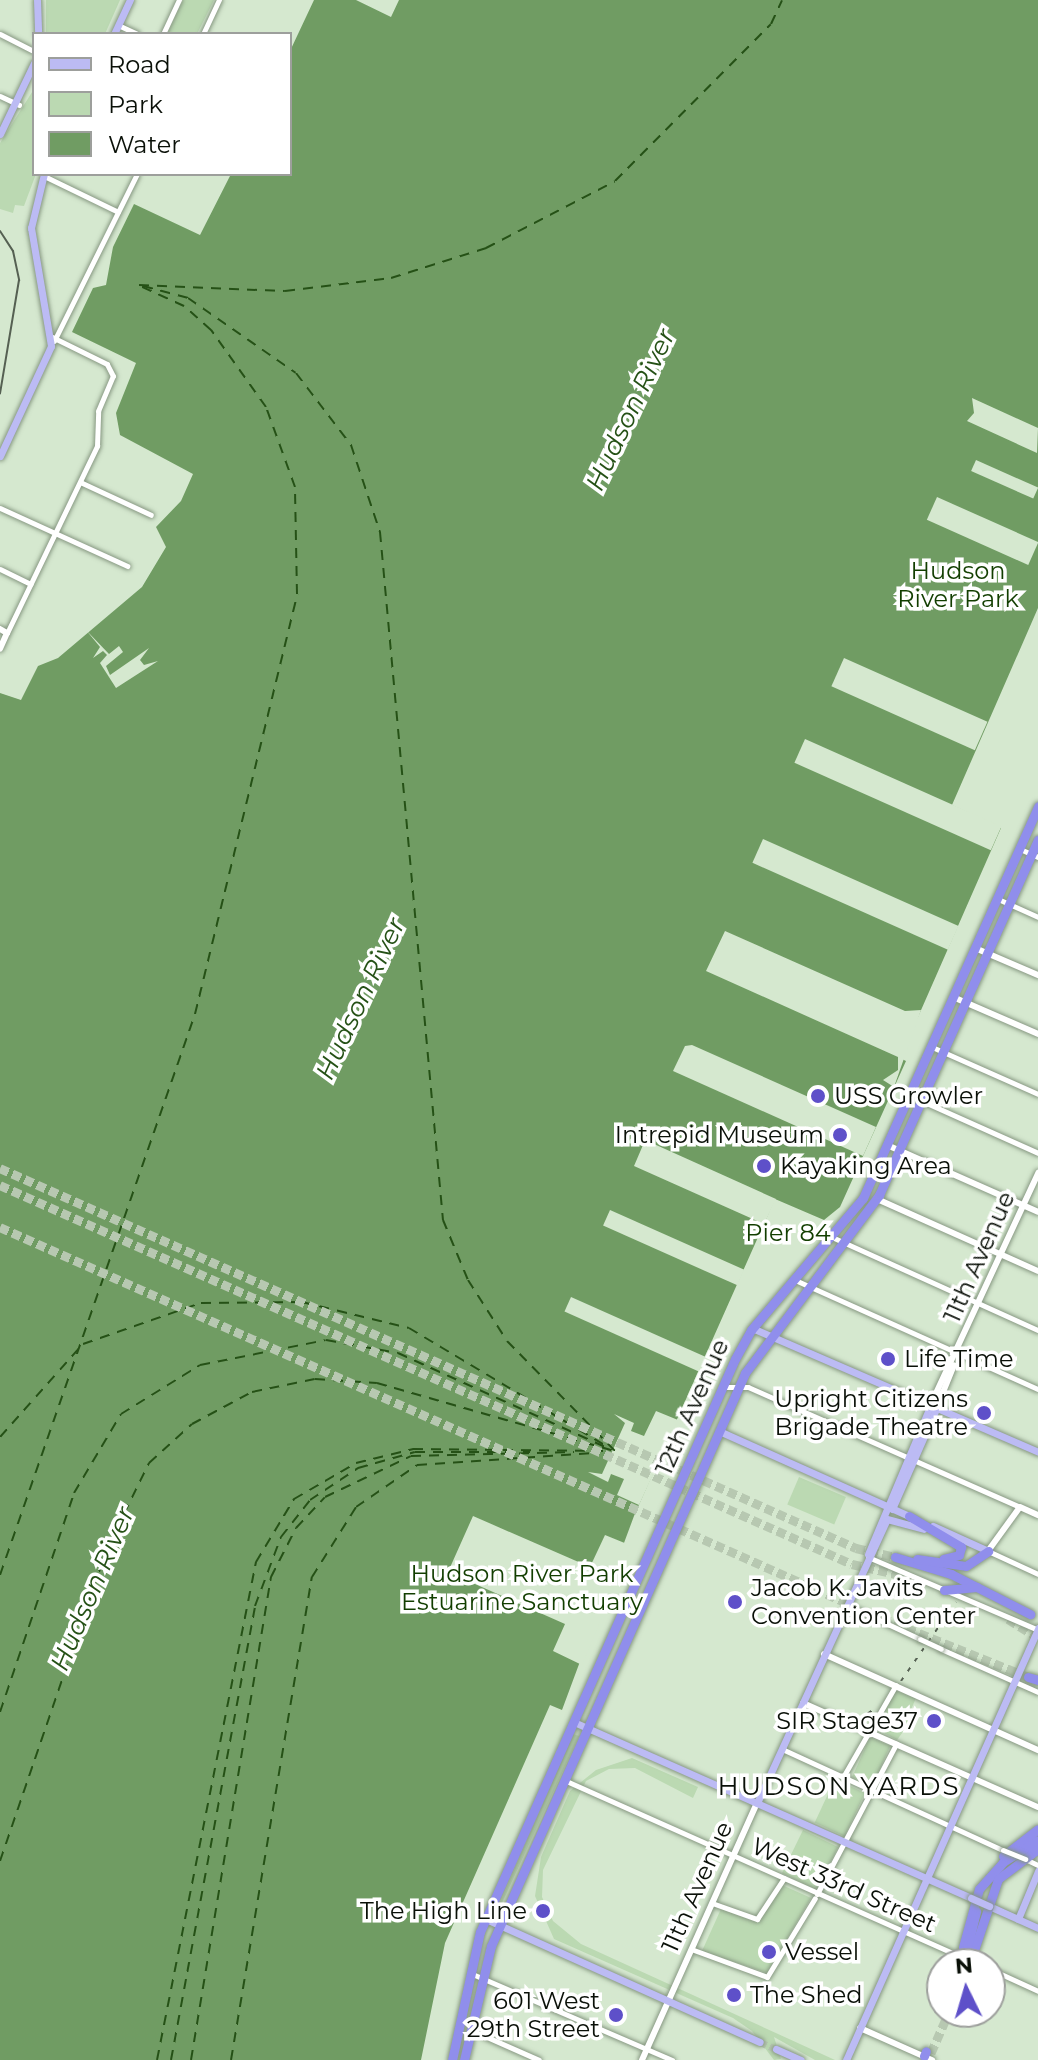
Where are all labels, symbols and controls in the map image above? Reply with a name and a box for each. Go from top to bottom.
legend [32,32,292,176]
text: Road [108,50,171,79]
text: Park [108,90,163,119]
text: Water [108,130,181,159]
water label: Hudson River [580,324,682,496]
park label: Hudson River Park [897,557,1019,613]
water label: Hudson River [310,913,412,1085]
place label: USS Growler [834,1082,983,1110]
marker: USS Growler [809,1087,827,1105]
place label: Intrepid Museum [615,1121,824,1149]
marker: Intrepid Museum [831,1126,849,1144]
place label: Kayaking Area [780,1152,952,1180]
marker: Kayaking Area [755,1157,773,1175]
street label: 11th Avenue [937,1187,1021,1327]
park label: Pier 84 [745,1219,831,1247]
street label: 12th Avenue [649,1335,735,1479]
place label: Life Time [904,1345,1013,1373]
marker: Life Time [879,1350,897,1368]
place label: Upright Citizens Brigade Theatre [774,1385,968,1441]
marker: Upright Citizens Brigade Theatre [975,1404,993,1422]
water label: Hudson River [44,1502,142,1676]
park label: Hudson River Park Estuarine Sanctuary [401,1560,643,1616]
place label: Jacob K. Javits Convention Center [751,1574,976,1630]
marker: Jacob K. Javits Convention Center [726,1593,744,1611]
place label: SIR Stage37 [776,1707,918,1735]
marker: SIR Stage37 [925,1712,943,1730]
district label: HUDSON YARDS [717,1771,961,1803]
street label: 11th Avenue [655,1817,739,1957]
street label: West 33rd Street [747,1831,941,1939]
place label: The High Line [360,1897,527,1925]
marker: The High Line [534,1902,552,1920]
place label: Vessel [785,1938,859,1966]
marker: Vessel [760,1943,778,1961]
north arrow [926,1948,1006,2028]
text: N [954,1951,974,1980]
place label: The Shed [750,1981,863,2009]
marker: The Shed [725,1986,743,2004]
place label: 601 West 29th Street [467,1987,600,2043]
marker: 601 West 29th Street [607,2006,625,2024]

